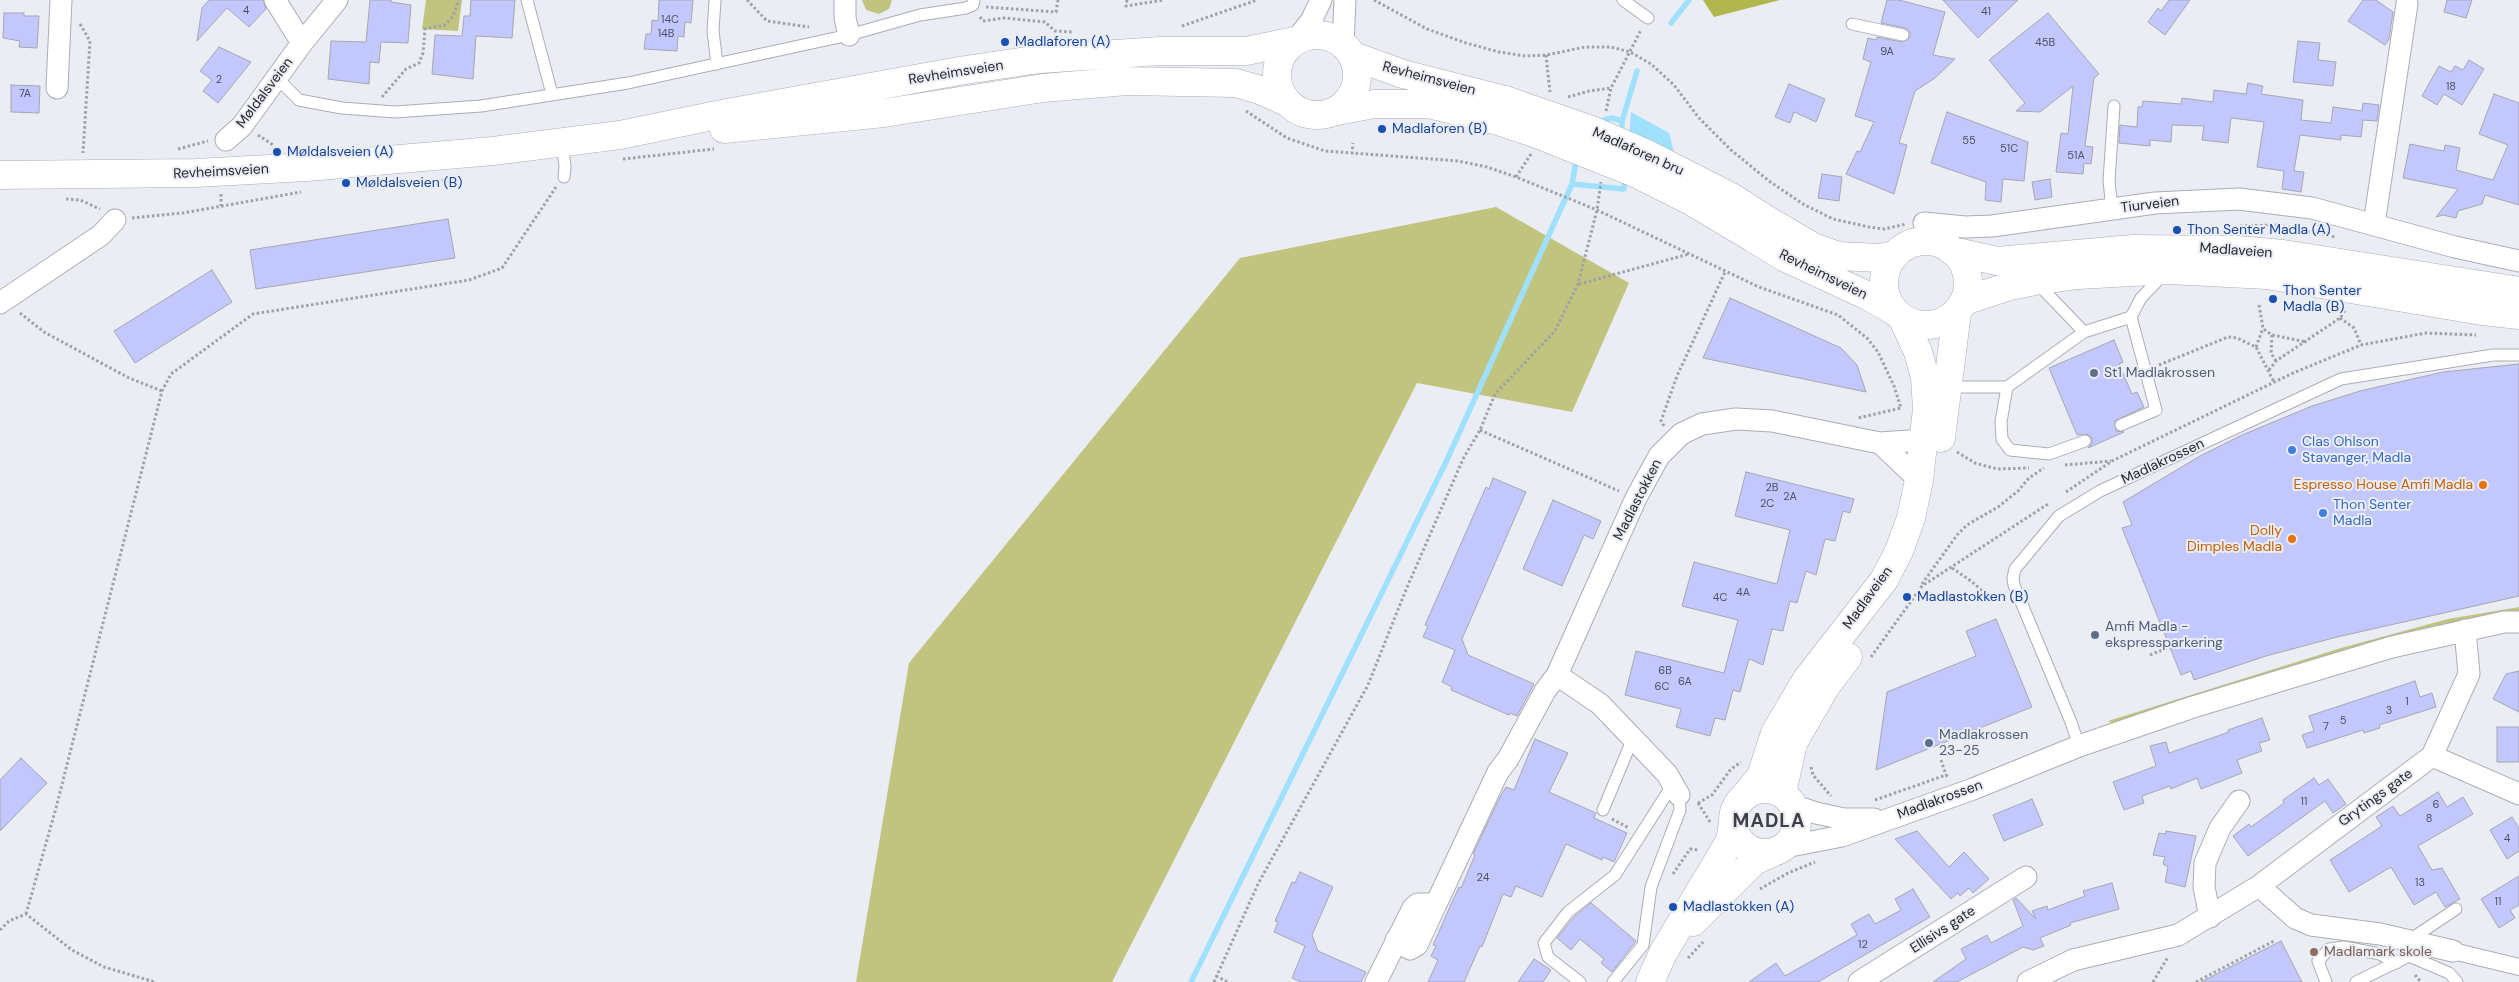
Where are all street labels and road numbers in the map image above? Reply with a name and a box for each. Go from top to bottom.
street label: Møldalsveien [233,55,297,131]
street label: Revheimsveien [907,57,1005,89]
street label: Revheimsveien [1381,58,1477,100]
street label: Madlaforen bru [1590,124,1686,180]
street label: Revheimsveien [173,161,269,183]
street label: Tiurveien [2120,193,2180,217]
street label: Madlaveien [2199,240,2273,262]
street label: Revheimsveien [1776,246,1870,304]
street label: Madlakrossen [2119,436,2207,488]
street label: Madlastokken [1610,457,1666,543]
street label: Madlaveien [1840,564,1896,632]
street label: Grytings gate [2336,765,2416,831]
street label: Madlakrossen [1895,777,1985,823]
street label: Ellisivs gate [1907,903,1979,957]

